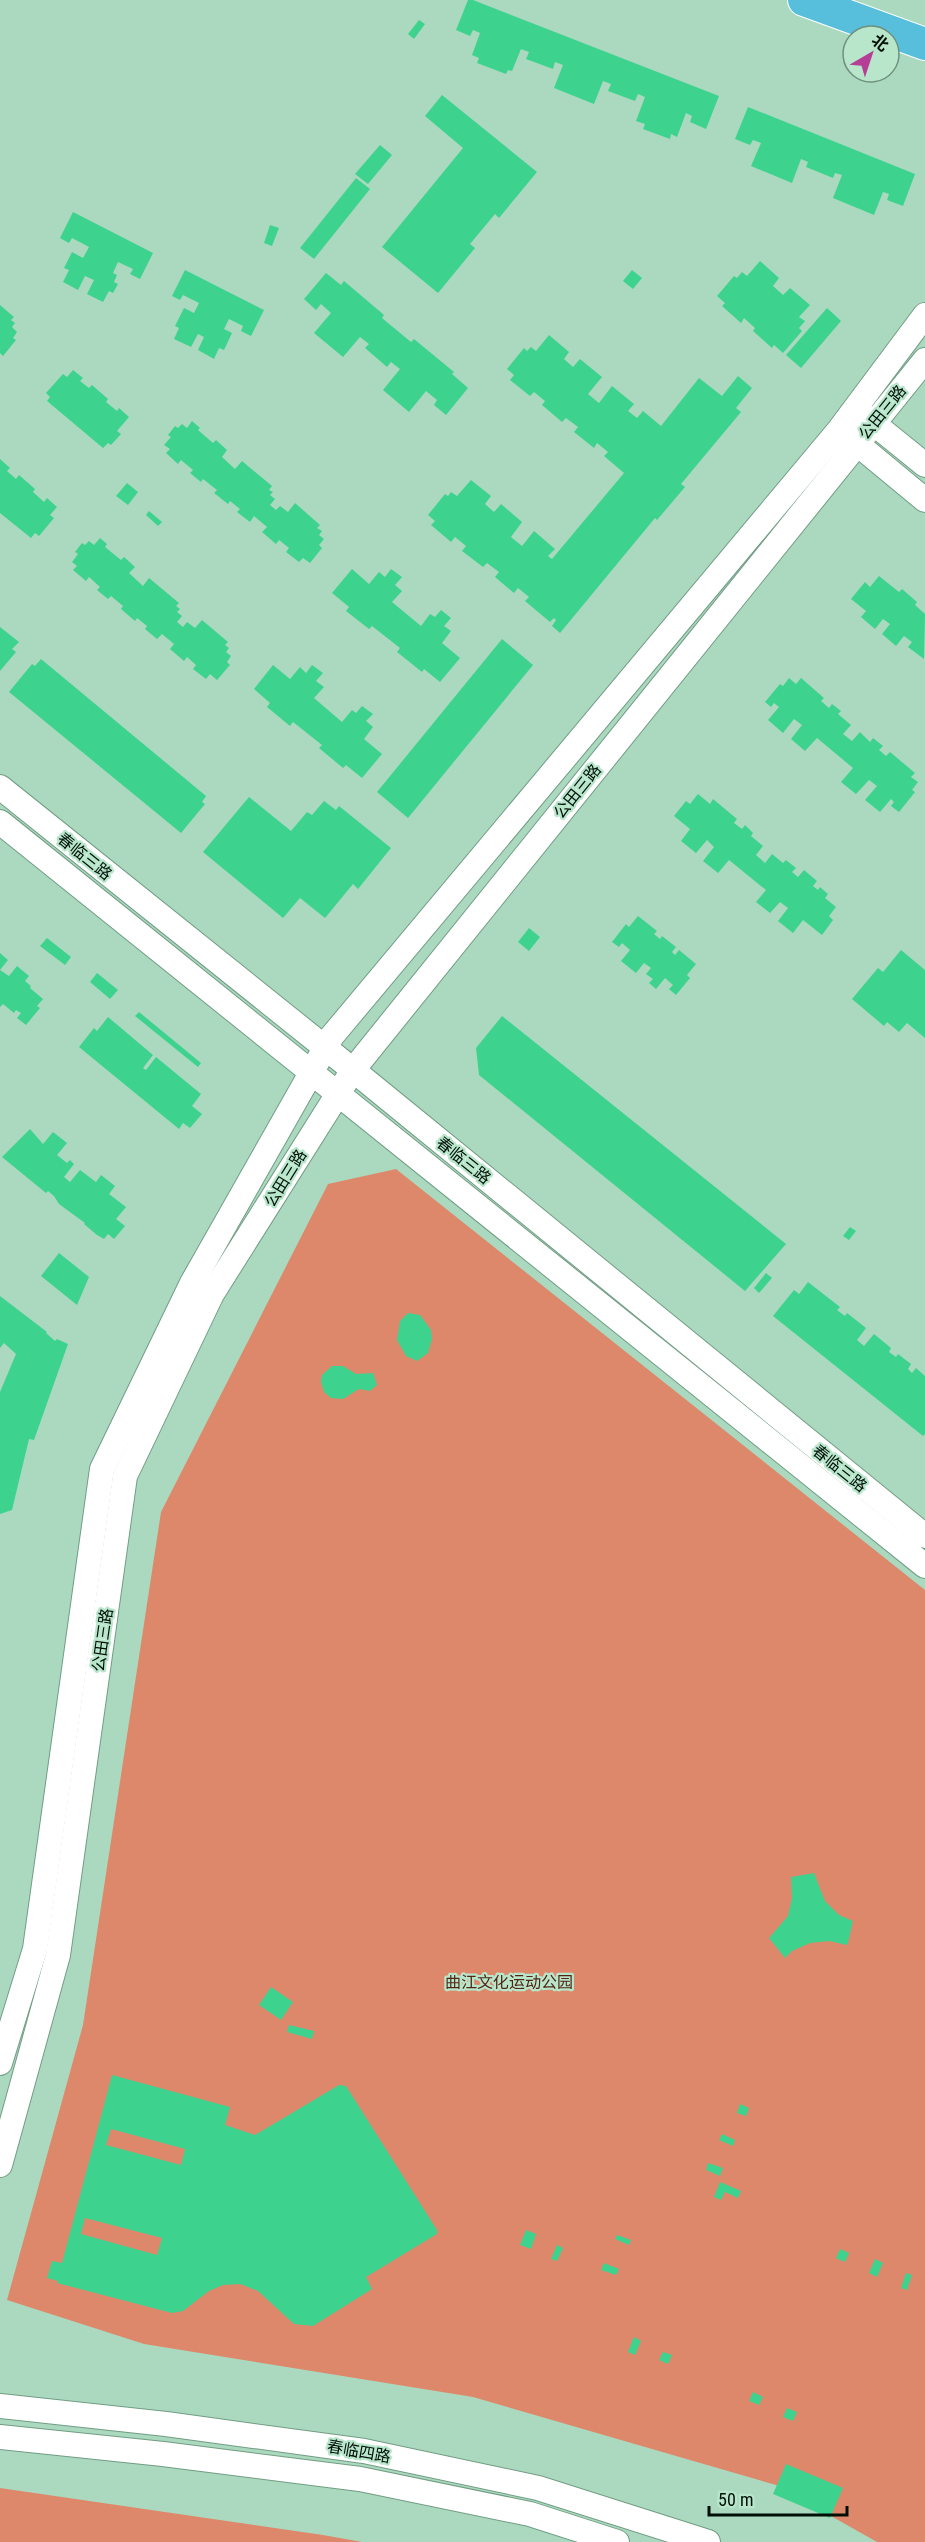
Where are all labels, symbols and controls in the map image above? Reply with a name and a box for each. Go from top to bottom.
north arrow [841,24,901,84]
text: 北 [868,30,892,55]
street label: 公田三路 [855,381,910,443]
street label: 公田三路 [550,760,605,822]
street label: 春临三路 [54,829,116,884]
street label: 春临三路 [433,1133,495,1188]
street label: 公田三路 [260,1146,310,1210]
street label: 春临三路 [809,1441,871,1496]
street label: 公田三路 [89,1607,116,1673]
park label: 曲江文化运动公园 [445,1973,573,1992]
street label: 春临四路 [326,2437,392,2466]
scale bar [709,2479,847,2517]
text: 50 m [718,2489,753,2510]

